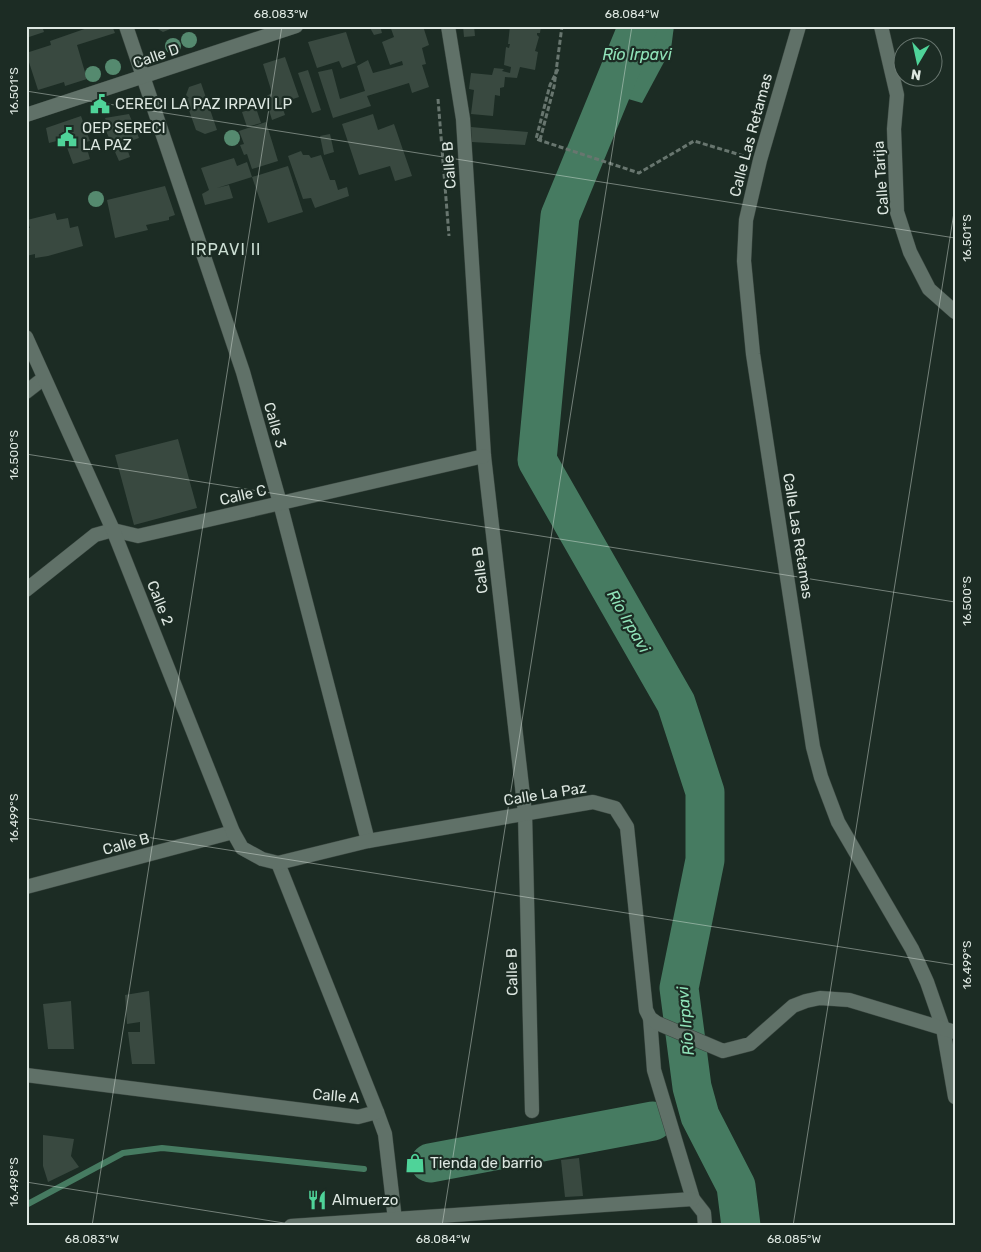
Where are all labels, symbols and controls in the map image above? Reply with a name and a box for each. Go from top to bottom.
text: 68.083°W [254,7,309,21]
text: 68.084°W [605,7,660,21]
north arrow [894,38,944,88]
street label: Calle D [130,40,182,72]
water label: Río Irpavi [602,45,673,64]
text: N [910,65,922,84]
text: 16.501°S [7,67,21,115]
street label: Calle Las Retamas [726,71,776,199]
public building icon: CERECI LA PAZ IRPAVI LP [89,93,111,115]
place label: CERECI LA PAZ IRPAVI LP [115,95,292,113]
place label: OEP SERECI LA PAZ [82,119,166,154]
public building icon: OEP SERECI LA PAZ [56,126,78,148]
street label: Calle Tarija [869,140,893,216]
street label: Calle B [438,141,460,189]
text: 16.501°S [960,214,974,262]
district label: IRPAVI II [191,240,261,259]
street label: Calle 3 [260,400,290,450]
text: 16.500°S [7,430,21,480]
street label: Calle Las Retamas [779,472,817,601]
street label: Calle C [218,481,268,509]
street label: Calle B [468,545,492,595]
text: 16.500°S [960,576,974,626]
street label: Calle 2 [143,578,177,628]
water label: Río Irpavi [603,586,655,657]
street label: Calle La Paz [502,779,588,809]
text: 16.499°S [7,794,21,842]
street label: Calle B [101,829,151,859]
text: 16.499°S [960,941,974,989]
street label: Calle B [503,948,521,996]
water label: Río Irpavi [673,984,698,1056]
street label: Calle A [312,1085,360,1107]
shop icon: Tienda de barrio [404,1152,426,1174]
place label: Tienda de barrio [430,1154,543,1172]
text: 16.498°S [7,1157,21,1207]
restaurant icon: Almuerzo [306,1189,328,1211]
place label: Almuerzo [332,1191,398,1209]
text: 68.083°W [65,1232,120,1246]
text: 68.084°W [416,1232,471,1246]
text: 68.085°W [767,1232,822,1246]

